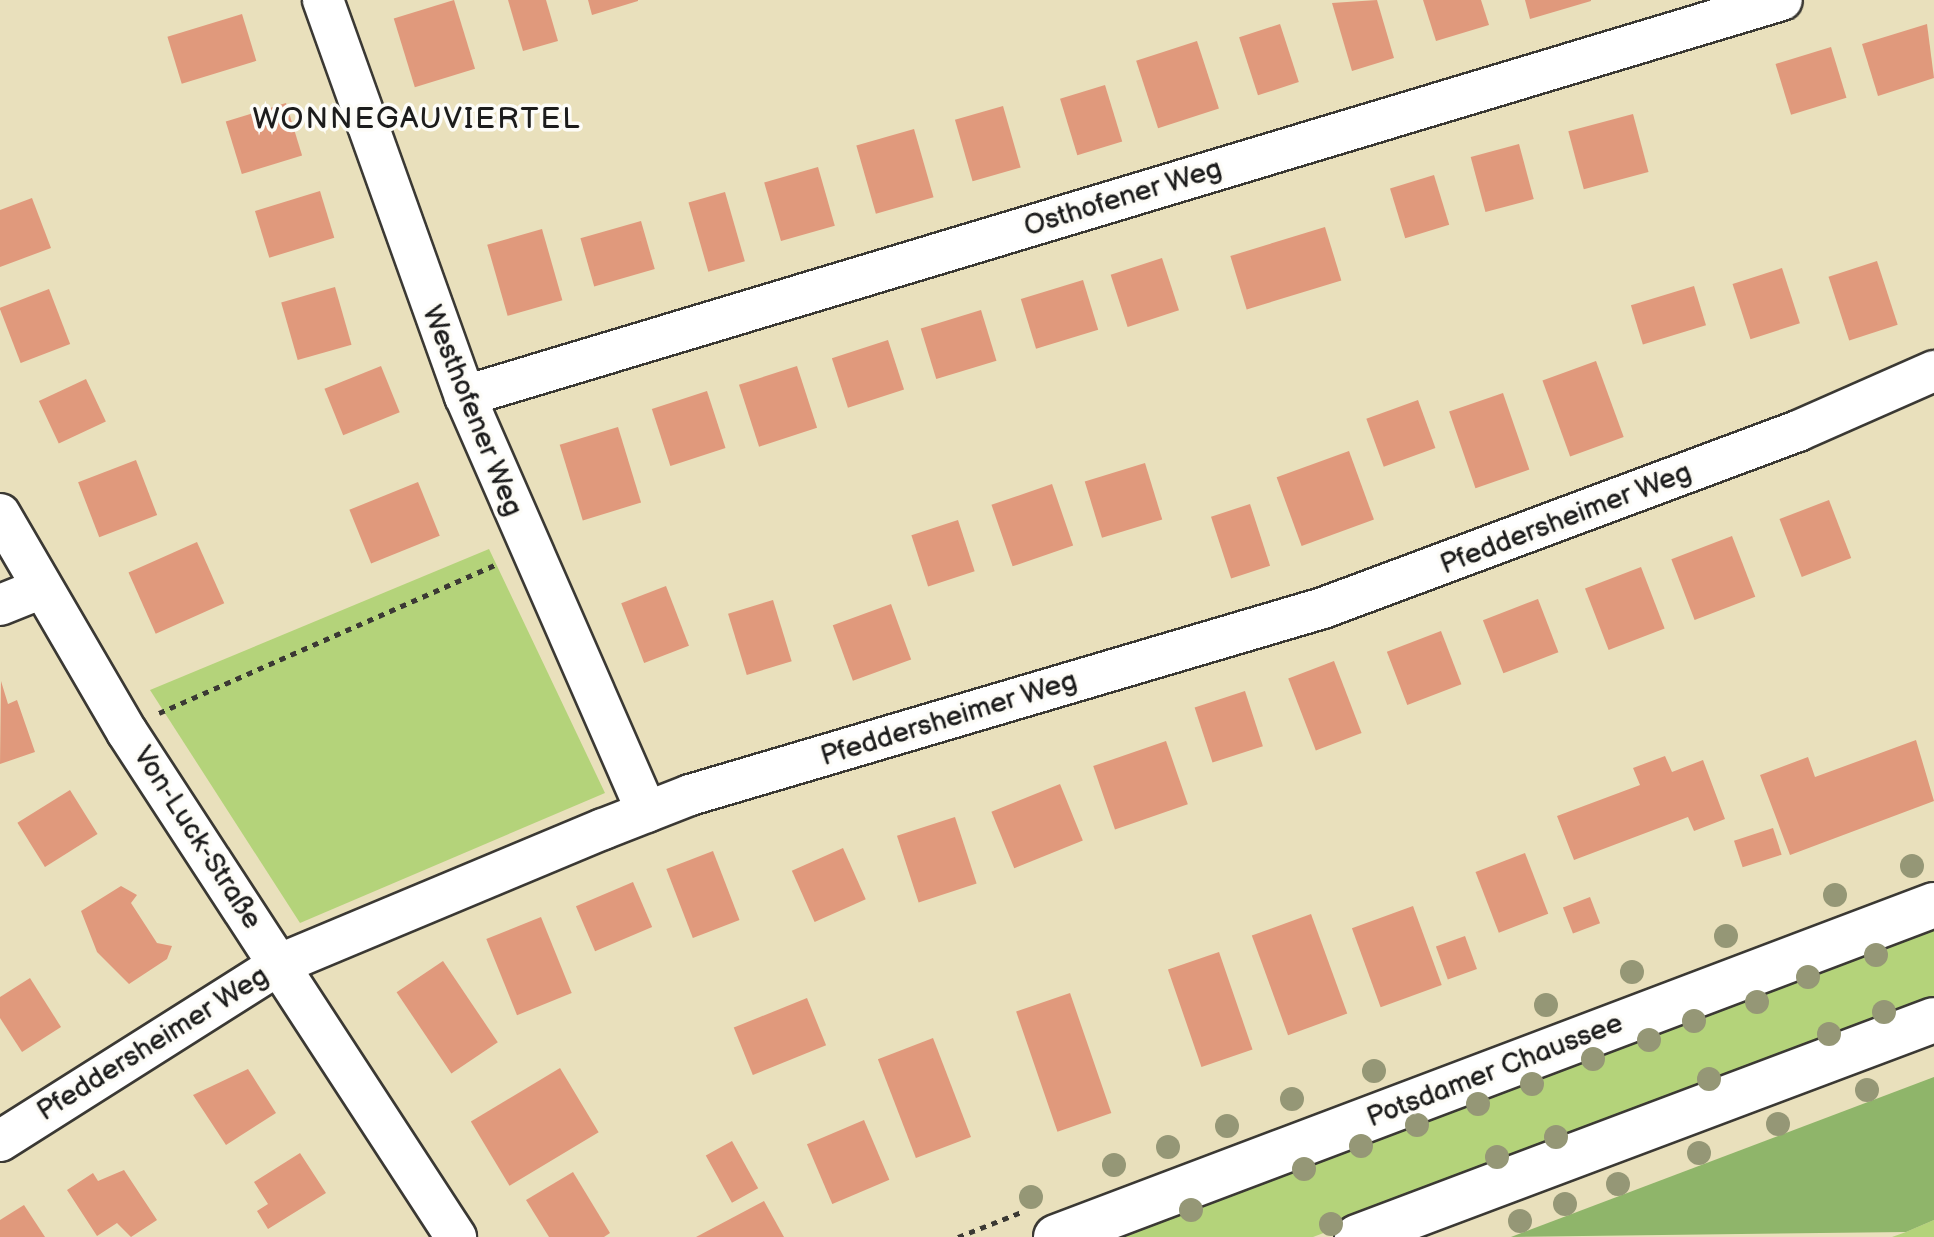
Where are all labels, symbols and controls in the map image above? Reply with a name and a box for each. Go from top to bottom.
district label: WONNEGAUVIERTEL [252,101,582,137]
street label: Osthofener Weg [1020,152,1226,244]
street label: Westhofener Weg [414,300,530,522]
street label: Pfeddersheimer Weg [1435,455,1697,583]
street label: Pfeddersheimer Weg [816,664,1082,774]
street label: Von-Luck-Straße [126,740,268,936]
street label: Pfeddersheimer Weg [31,959,275,1129]
street label: Potsdamer Chaussee [1362,1007,1628,1135]

